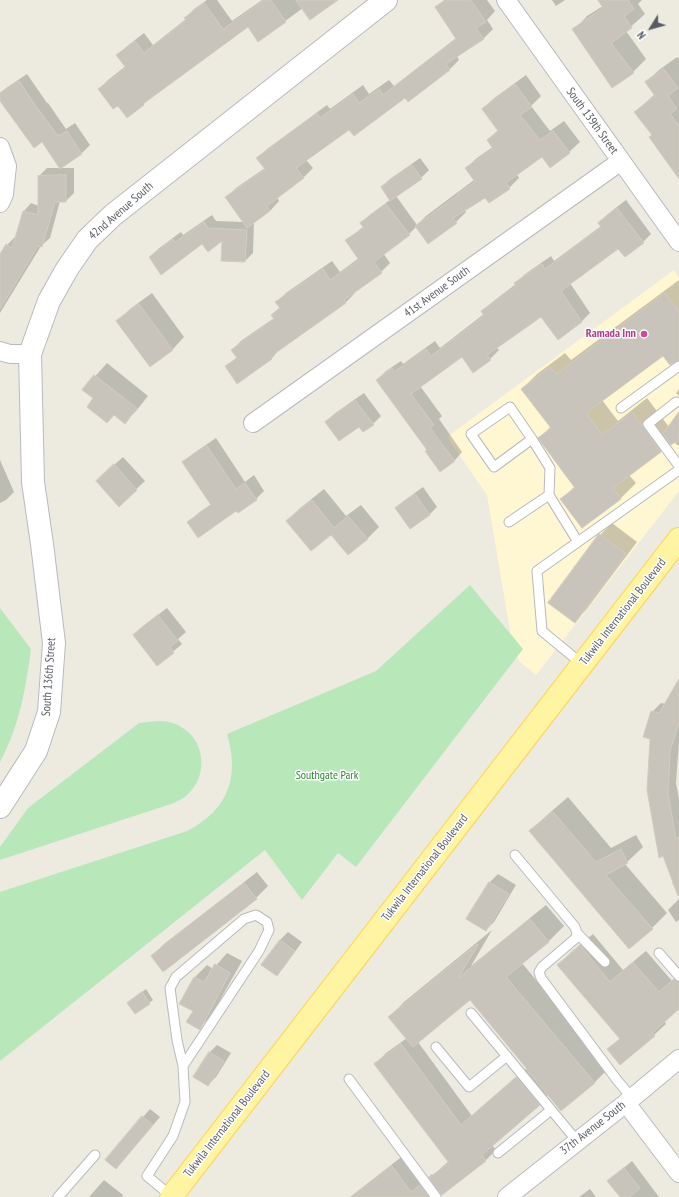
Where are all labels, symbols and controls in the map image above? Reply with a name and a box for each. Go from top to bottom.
north arrow [631,8,671,48]
text: N [634,29,649,42]
street label: South 139th Street [563,85,621,157]
street label: 42nd Avenue South [86,179,156,243]
street label: 41st Avenue South [401,263,473,321]
place label: Ramada Inn [586,327,636,341]
marker: Ramada Inn [639,329,649,339]
street label: Tukwila International Boulevard [577,556,669,668]
street label: South 136th Street [39,637,59,717]
park label: Southgate Park [296,769,358,783]
street label: Tukwila International Boulevard [379,812,471,924]
street label: Tukwila International Boulevard [181,1068,273,1180]
street label: 37th Avenue South [558,1098,628,1158]

